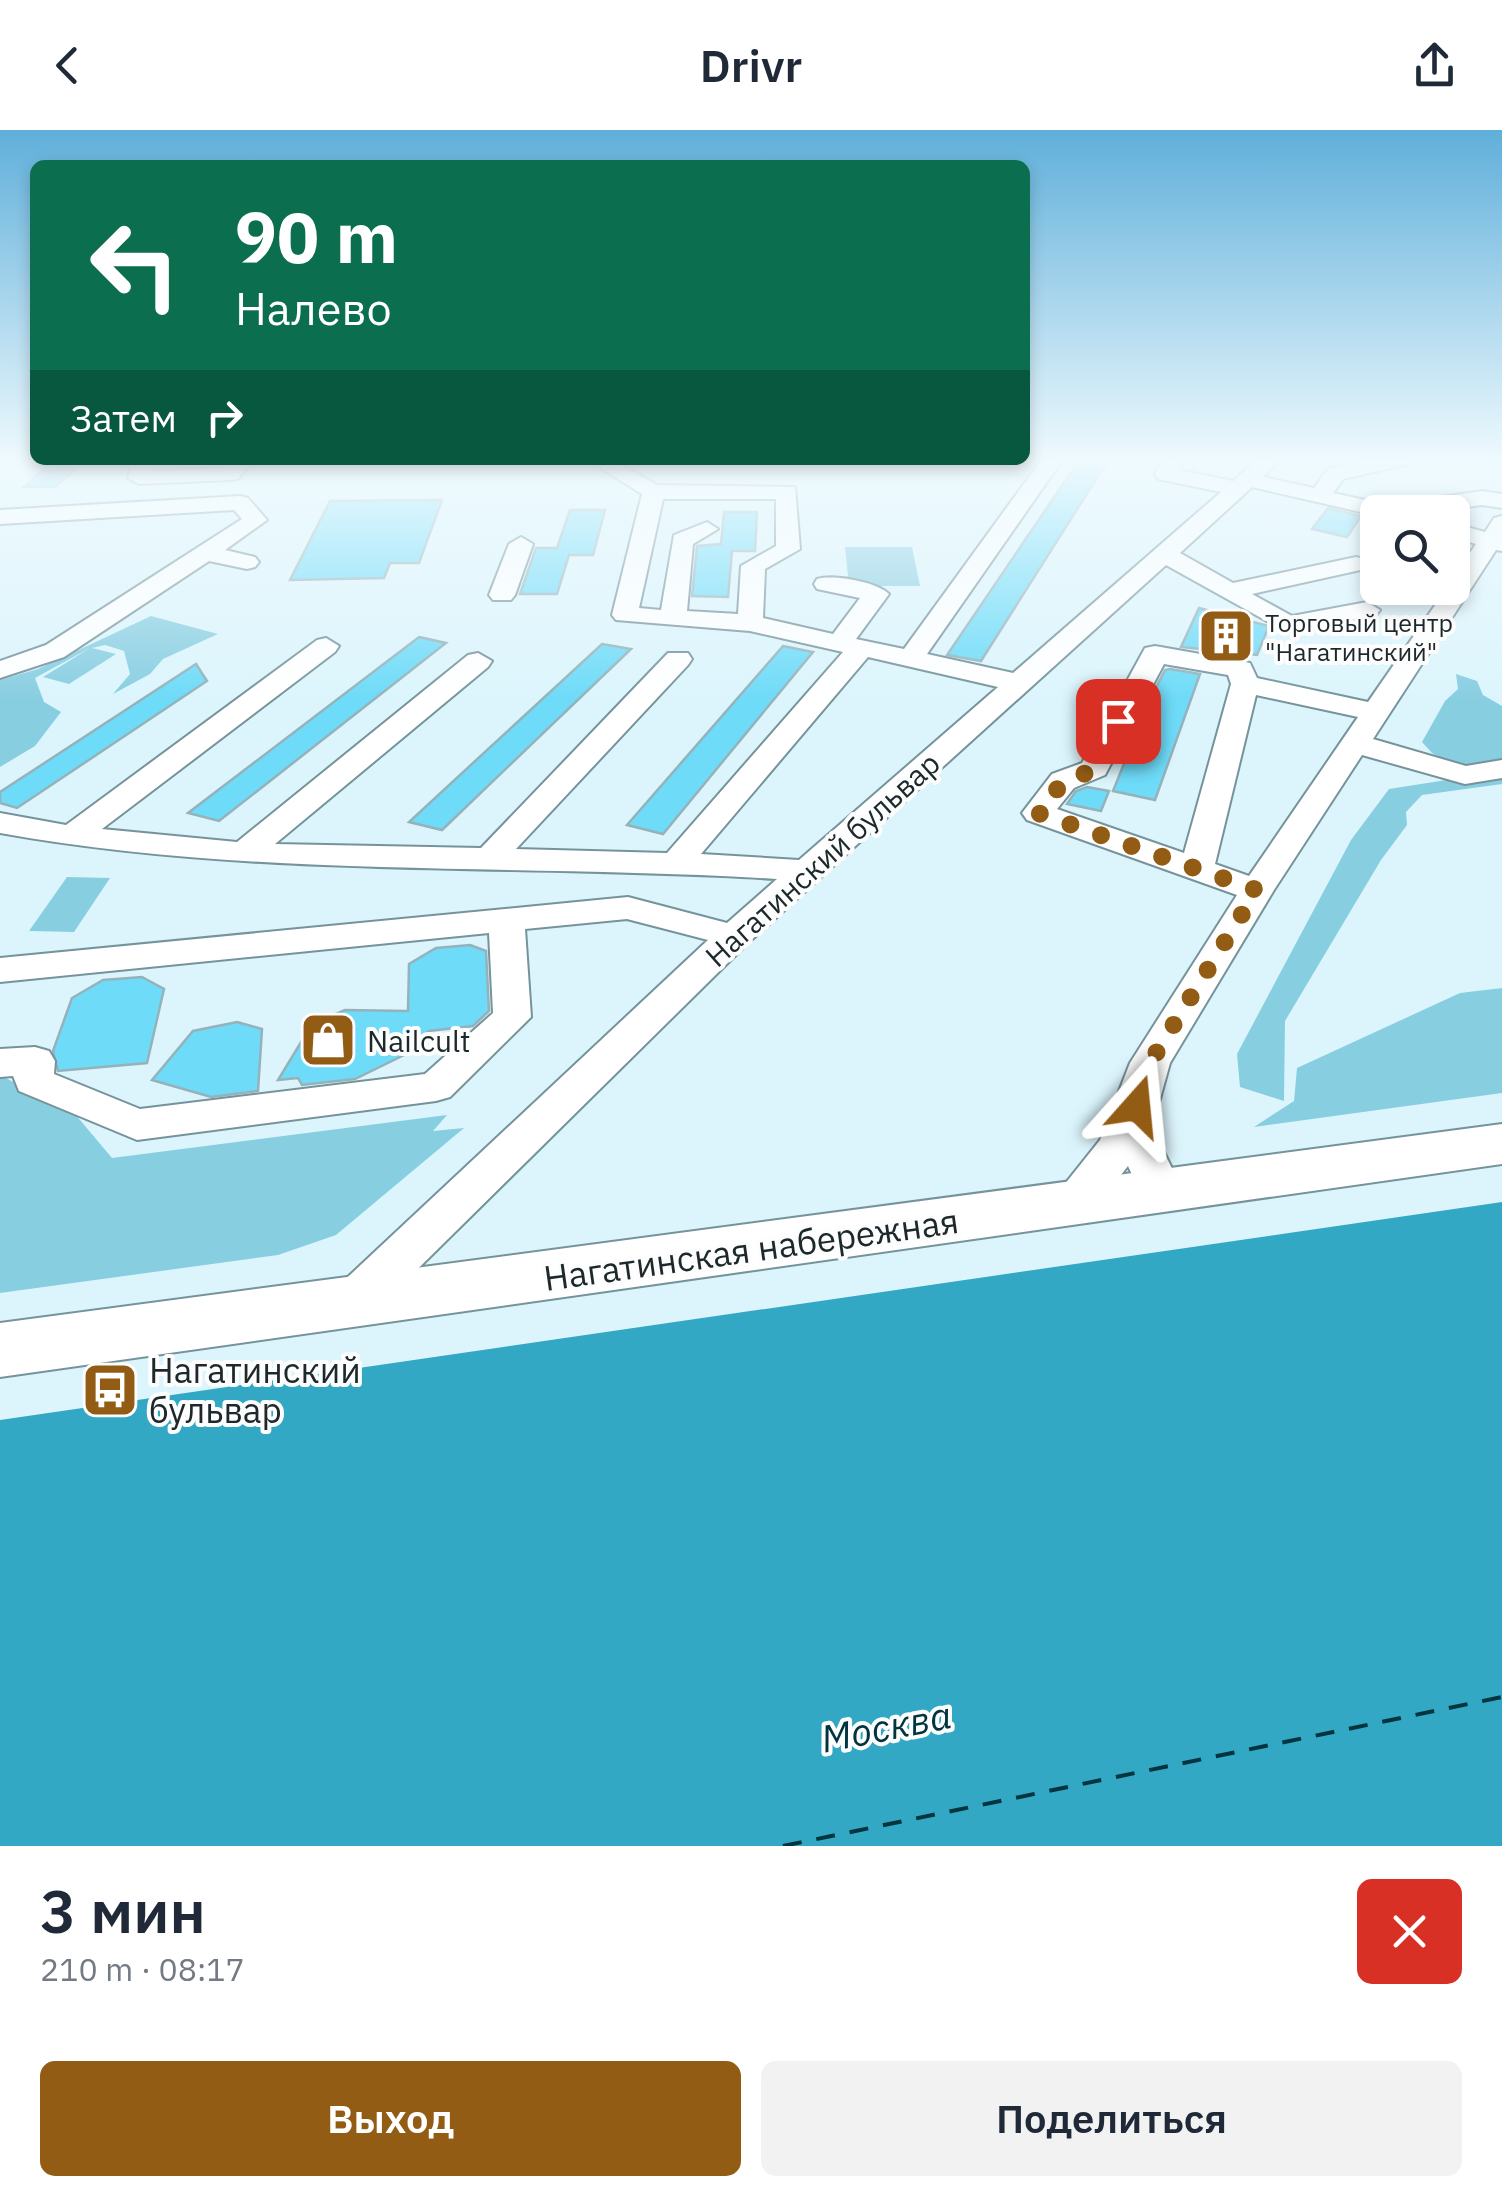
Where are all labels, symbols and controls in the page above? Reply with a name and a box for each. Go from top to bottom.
text: Drivr [700,36,802,94]
icon: back [40,38,95,93]
icon: share [1407,38,1462,93]
text: 90 m [235,191,398,282]
icon: left [70,200,200,330]
text: Налево [235,279,392,337]
icon: right [197,390,252,445]
text: Затем [70,393,177,442]
map controls [1360,495,1470,605]
button: search [1360,495,1470,605]
building icon: Торговый центр "Нагатинский" [1196,606,1256,666]
place label: Торговый центр "Нагатинский" [1265,606,1453,668]
pin [1076,679,1161,764]
icon: arrive [1091,694,1146,749]
street label: Нагатинский бульвар [697,743,947,975]
shop icon: Nailcult [298,1010,358,1070]
place label: Nailcult [367,1021,471,1060]
position arrow [1085,1054,1189,1158]
street label: Нагатинская набережная [541,1197,961,1301]
place label: Нагатинский бульвар [149,1347,361,1433]
bus stop icon: Нагатинский бульвар [80,1360,140,1420]
water label: Москва [817,1689,955,1763]
text: 3 мин [40,1871,206,1950]
button: close [1357,1879,1462,1984]
text: 210 m · 08:17 [40,1948,245,1990]
button: Выход [40,2061,741,2176]
button: Поделиться [761,2061,1462,2176]

